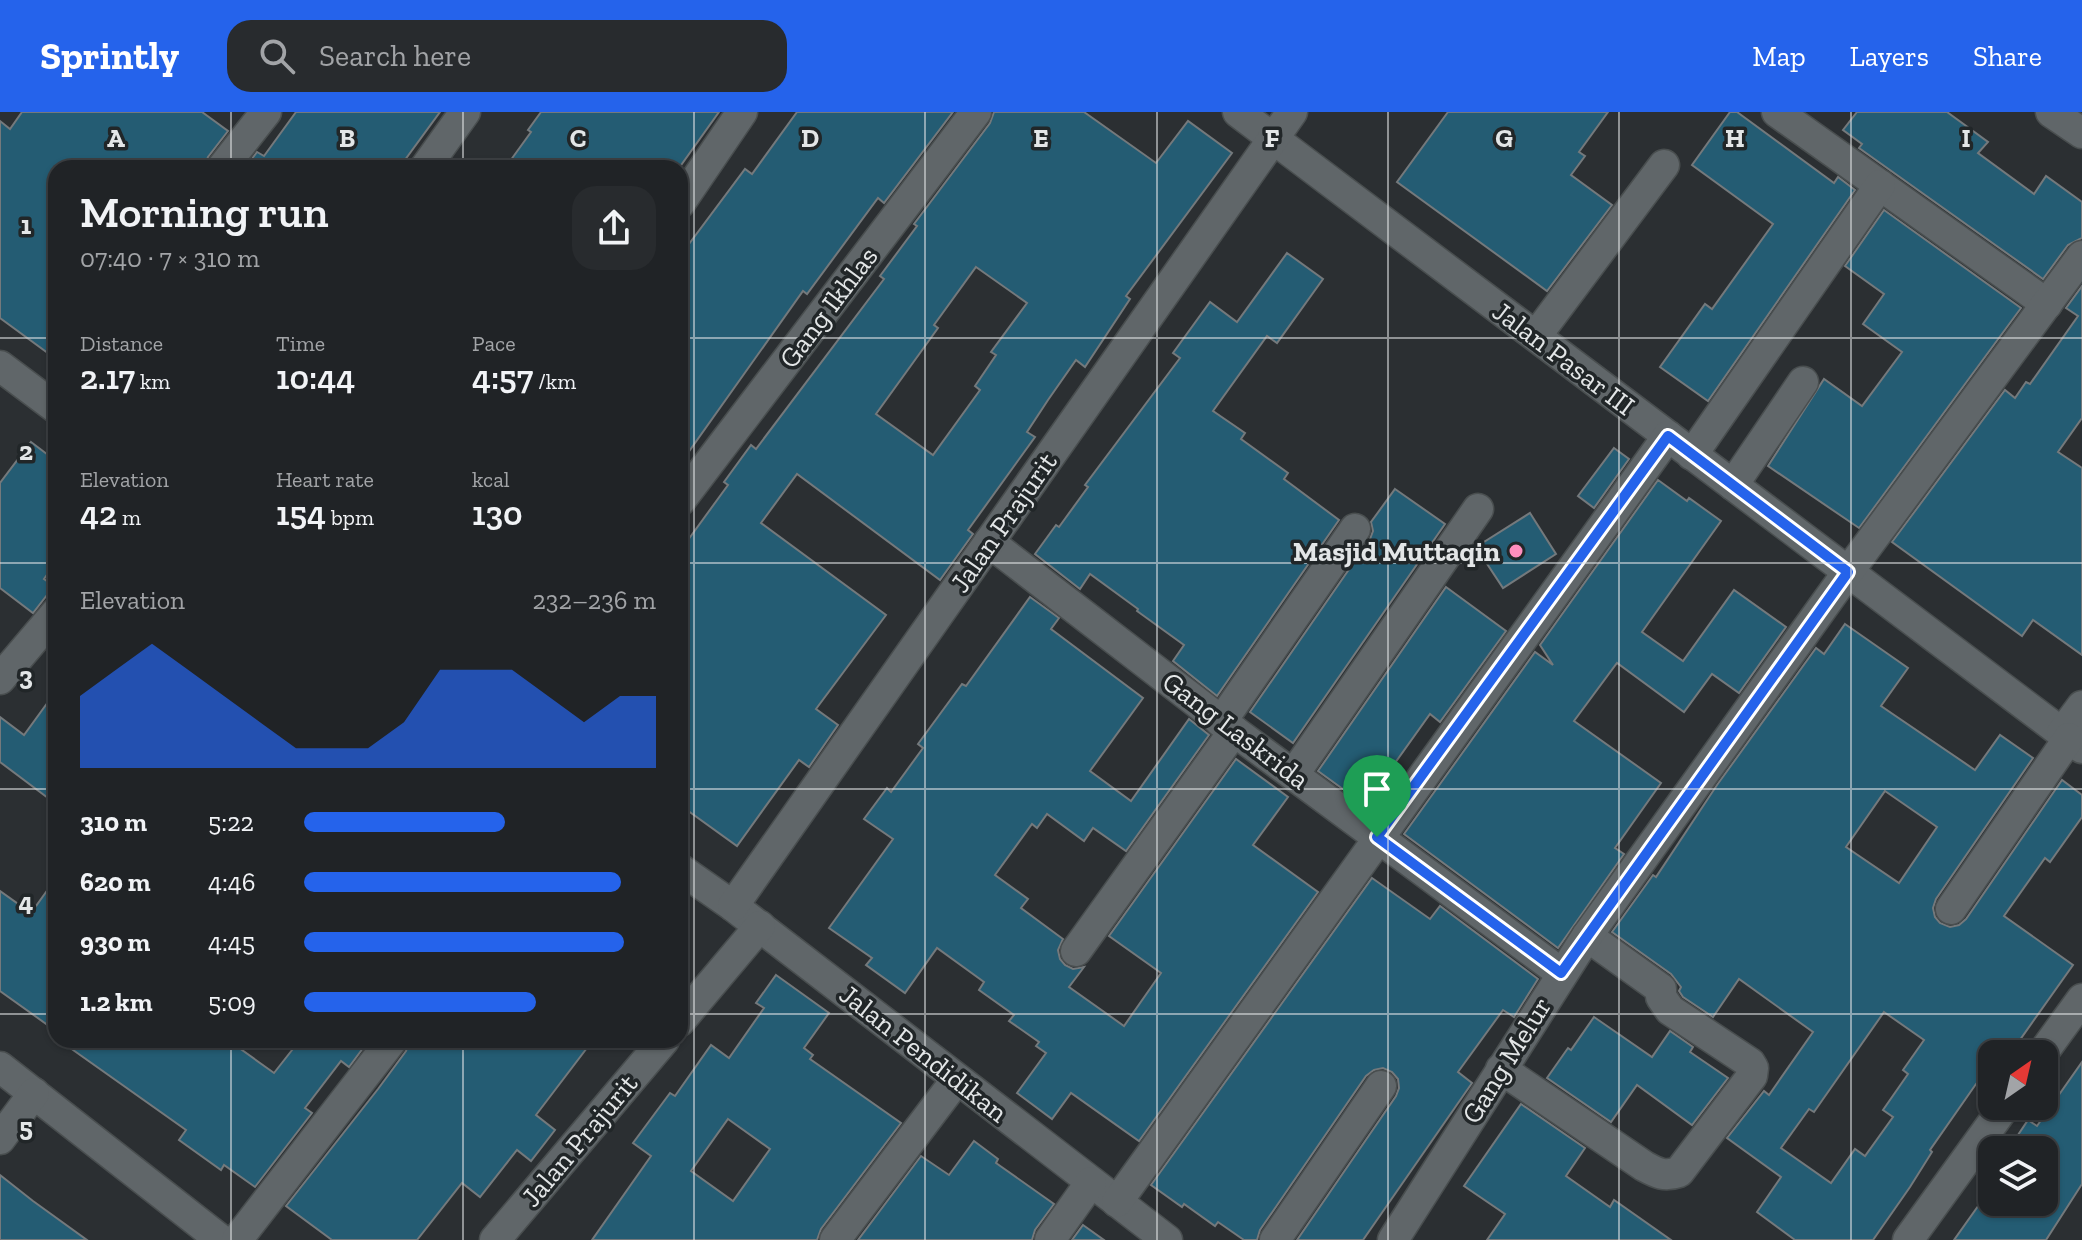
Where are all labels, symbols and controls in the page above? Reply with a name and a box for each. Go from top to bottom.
search box [227,20,787,92]
text: Sprintly [40,33,179,79]
icon: search [255,34,299,78]
text: Search here [319,38,471,74]
text: Map [1752,40,1806,73]
text: Layers [1850,40,1929,73]
text: Share [1973,40,2042,73]
text: A [107,122,125,154]
text: B [339,122,355,154]
text: C [570,122,586,154]
text: D [801,122,819,154]
text: E [1033,122,1049,154]
text: F [1265,122,1280,154]
text: G [1495,122,1513,154]
text: H [1725,122,1745,154]
text: I [1961,122,1971,154]
text: Morning run [80,185,328,238]
button: share [572,186,656,270]
text: 1 [21,209,32,241]
street label: Gang Ikhlas [772,240,885,374]
text: 07:40 · 7 × 310 m [80,242,260,274]
street label: Jalan Pasar III [1486,294,1641,422]
text: Distance [80,330,163,357]
text: Time [276,330,325,357]
text: Pace [472,330,516,357]
text: 2.17 [80,357,135,398]
text: 10:44 [276,357,355,398]
text: 4:57 [472,357,533,398]
text: km [135,368,170,395]
text: /km [533,368,576,395]
text: 2 [19,435,33,467]
street label: Jalan Prajurit [943,446,1064,599]
text: Elevation [80,466,169,493]
text: Heart rate [276,466,374,493]
text: kcal [472,466,510,493]
text: 42 [80,493,117,534]
text: 154 [276,493,326,534]
text: 130 [472,493,523,534]
text: m [117,504,141,531]
text: bpm [326,504,374,531]
place label: Masjid Muttaqin [1293,535,1500,568]
marker: Masjid Muttaqin [1507,542,1525,560]
text: Elevation [80,584,185,616]
text: 232–236 m [532,584,656,616]
text: 3 [19,660,33,692]
street label: Gang Laskrida [1156,665,1316,796]
pin [1343,755,1411,837]
icon: arrive [1355,767,1399,811]
text: 310 m [80,806,147,838]
text: 5:22 [208,806,254,838]
text: 620 m [80,866,151,898]
text: 4:46 [208,866,256,898]
text: 4 [19,886,34,918]
text: 930 m [80,926,150,958]
text: 4:45 [208,926,255,958]
street label: Jalan Pendidikan [833,978,1014,1129]
text: 1.2 km [80,986,152,1018]
text: 5:09 [208,986,256,1018]
street label: Gang Melur [1455,991,1558,1130]
north arrow [1978,1040,2058,1120]
map controls [1978,1040,2058,1216]
street label: Jalan Prajurit [514,1067,645,1213]
text: 5 [19,1111,33,1143]
button: layers [1978,1136,2058,1216]

